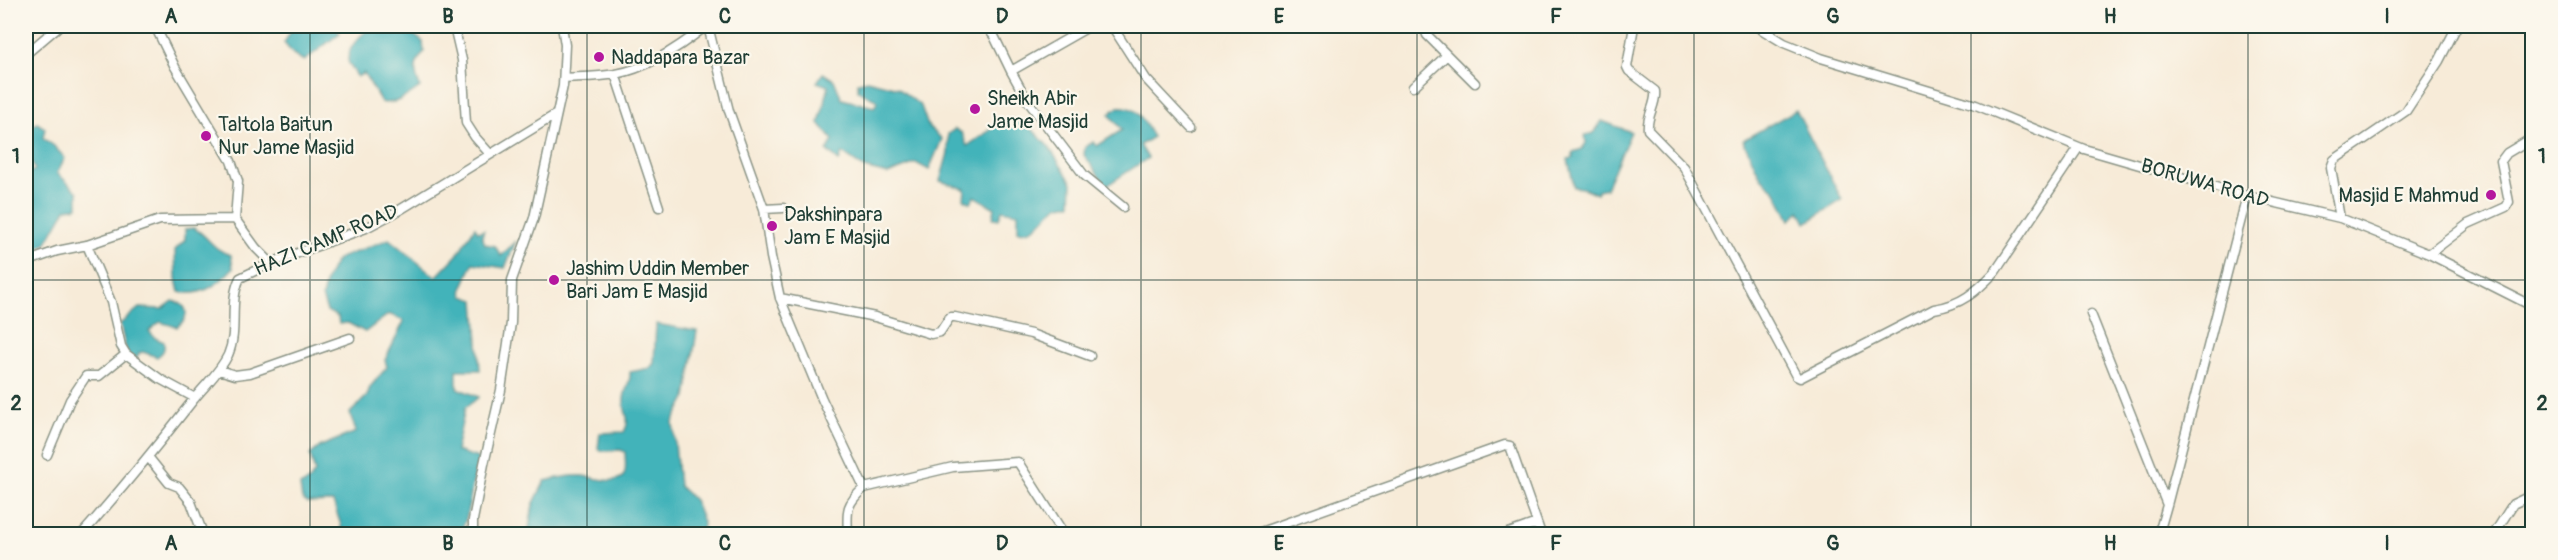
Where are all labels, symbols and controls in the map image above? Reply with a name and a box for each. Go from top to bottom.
text: A [165,4,178,29]
text: B [442,4,454,29]
text: C [719,4,731,29]
text: D [996,4,1009,29]
text: E [1274,4,1285,29]
text: F [1550,4,1562,29]
text: G [1826,4,1840,29]
text: H [2104,4,2117,29]
text: I [2384,4,2390,29]
place label: Naddapara Bazar [611,45,750,70]
marker: Naddapara Bazar [592,50,606,64]
place label: Sheikh Abir Jame Masjid [987,86,1088,134]
marker: Sheikh Abir Jame Masjid [968,102,982,116]
place label: Taltola Baitun Nur Jame Masjid [218,112,355,160]
marker: Taltola Baitun Nur Jame Masjid [199,129,213,143]
text: 1 [12,144,20,169]
text: 1 [2538,144,2546,169]
street label: BORUWA ROAD [2138,153,2272,213]
place label: Masjid E Mahmud [2339,183,2479,208]
marker: Masjid E Mahmud [2484,188,2498,202]
street label: HAZI CAMP ROAD [250,198,402,282]
place label: Dakshinpara Jam E Masjid [784,202,890,250]
marker: Dakshinpara Jam E Masjid [765,219,779,233]
place label: Jashim Uddin Member Bari Jam E Masjid [566,256,749,304]
marker: Jashim Uddin Member Bari Jam E Masjid [547,273,561,287]
text: 2 [10,391,22,416]
text: 2 [2536,391,2548,416]
text: A [165,531,178,556]
text: B [442,531,454,556]
text: C [719,531,731,556]
text: D [996,531,1009,556]
text: E [1274,531,1285,556]
text: F [1550,531,1562,556]
text: G [1826,531,1840,556]
text: H [2104,531,2117,556]
text: I [2384,531,2390,556]

